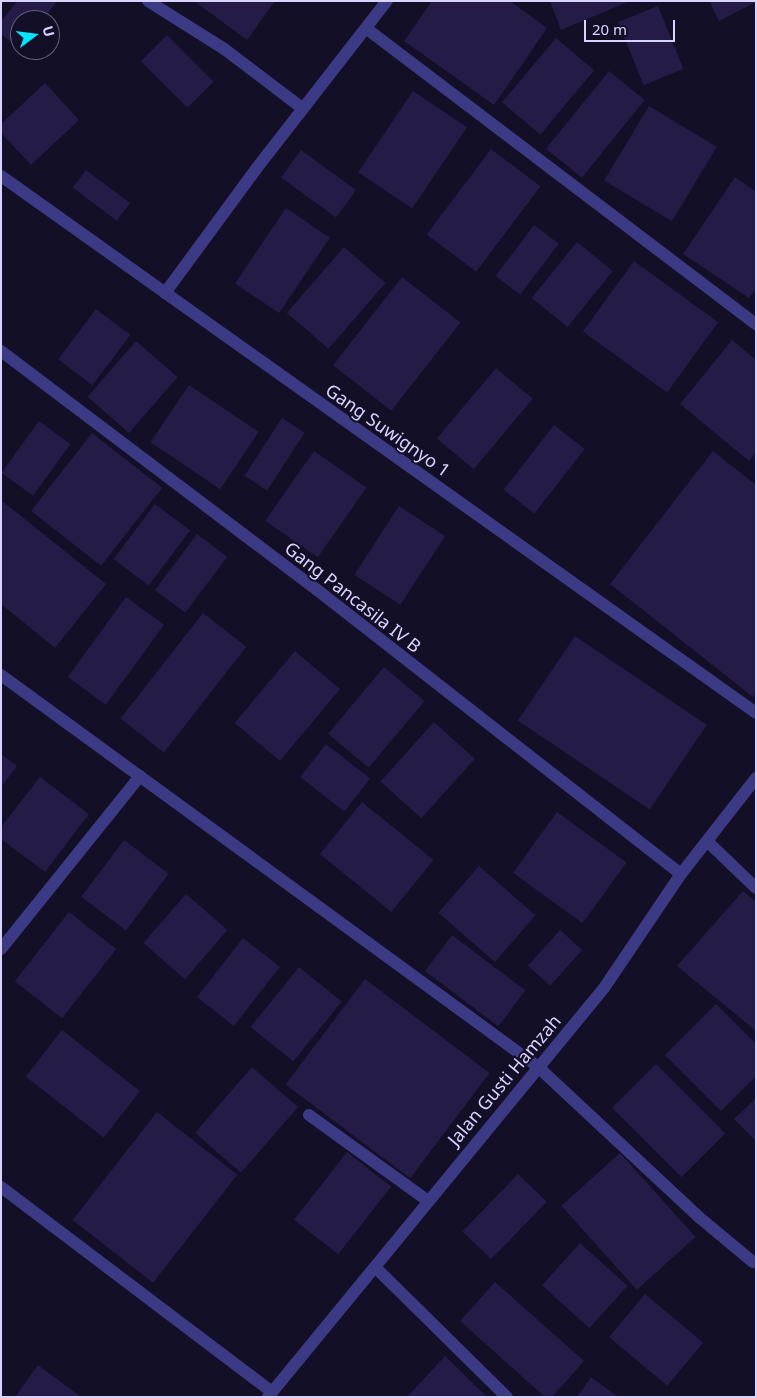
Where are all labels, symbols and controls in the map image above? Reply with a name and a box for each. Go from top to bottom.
north arrow [10,10,60,60]
scale bar [587,10,678,42]
text: 20 m [592,19,627,39]
text: U [38,24,60,39]
street label: Gang Suwignyo 1 [322,379,454,481]
street label: Gang Pancasila IV B [281,537,425,657]
street label: Jalan Gusti Hamzah [443,1010,565,1150]

